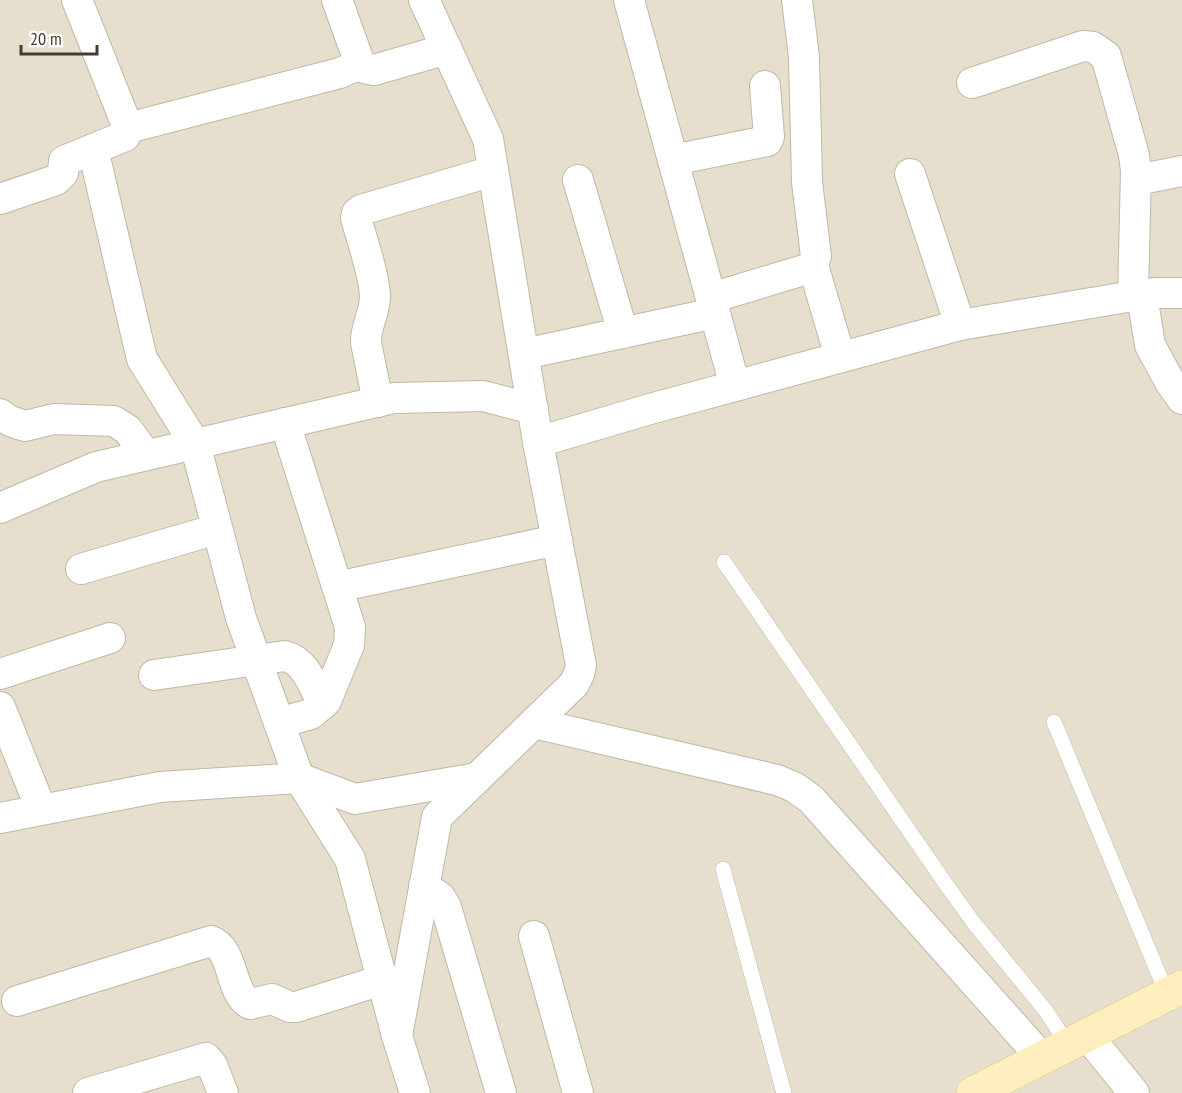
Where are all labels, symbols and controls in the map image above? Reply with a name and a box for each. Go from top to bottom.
scale bar [21,18,98,56]
text: 20 m [30,27,62,50]

